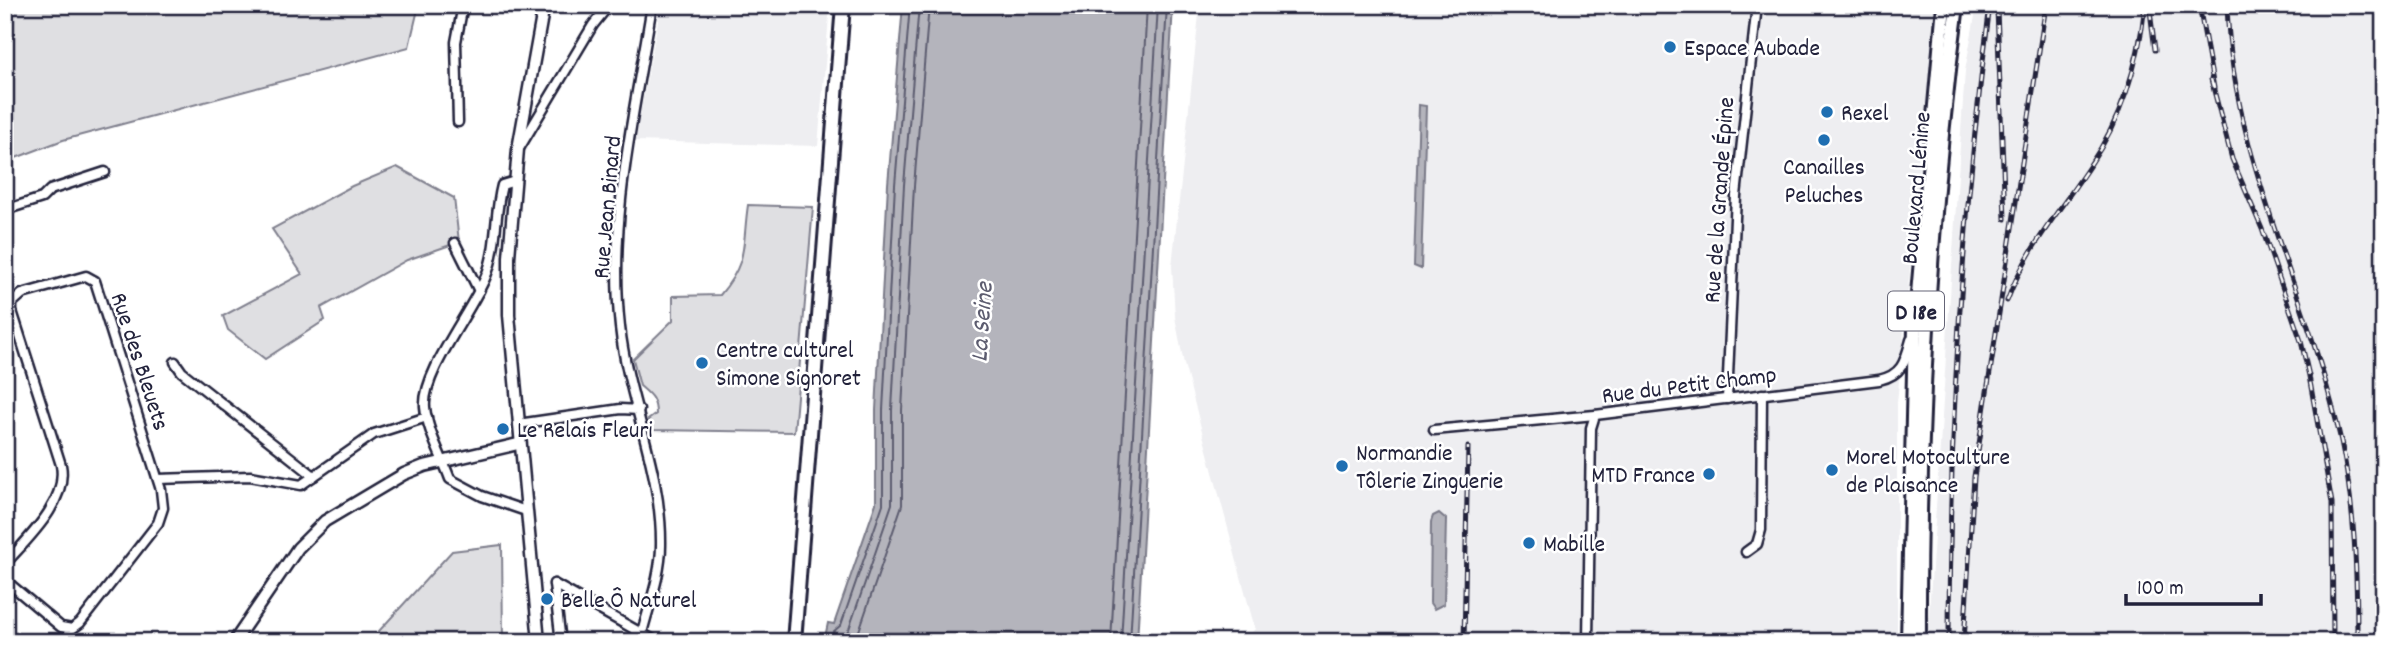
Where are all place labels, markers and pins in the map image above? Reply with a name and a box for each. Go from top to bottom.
place label: Espace Aubade [1684,33,1820,67]
marker: Espace Aubade [1662,39,1678,55]
place label: Rexel [1841,98,1889,132]
marker: Rexel [1819,104,1835,120]
marker: Canailles Peluches [1816,132,1832,148]
place label: Canailles Peluches [1783,152,1865,214]
place label: Centre culturel Simone Signoret [716,335,861,397]
marker: Centre culturel Simone Signoret [694,355,710,371]
place label: Le Relais Fleuri [517,415,653,449]
marker: Le Relais Fleuri [495,421,511,437]
place label: Normandie Tôlerie Zinguerie [1356,438,1503,500]
place label: Morel Motoculture de Plaisance [1846,442,2010,504]
marker: Normandie Tôlerie Zinguerie [1334,458,1350,474]
place label: MTD France [1591,460,1695,494]
marker: Morel Motoculture de Plaisance [1824,462,1840,478]
marker: MTD France [1701,466,1717,482]
place label: Mabille [1543,529,1605,563]
marker: Mabille [1521,535,1537,551]
place label: Belle Ô Naturel [561,585,697,619]
marker: Belle Ô Naturel [539,591,555,607]

